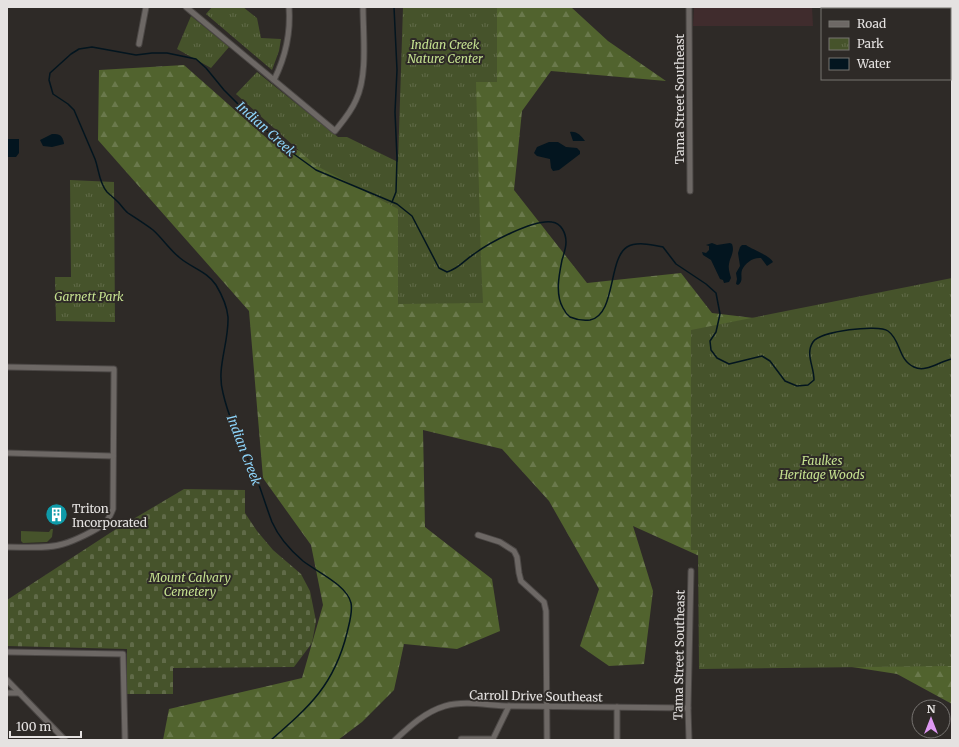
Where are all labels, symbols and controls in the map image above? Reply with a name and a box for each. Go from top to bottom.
legend [821,8,951,80]
text: Road [857,16,886,31]
street label: Tama Street Southeast [672,33,687,164]
text: Park [857,36,884,51]
park label: Indian Creek Nature Center [407,37,484,66]
text: Water [856,56,892,71]
water label: Indian Creek [233,98,299,160]
park label: Garnett Park [54,289,124,304]
water label: Indian Creek [223,412,265,488]
park label: Faulkes Heritage Woods [778,453,865,482]
place label: Triton Incorporated [72,501,147,530]
building icon: Triton Incorporated [43,502,69,528]
park label: Mount Calvary Cemetery [148,570,231,599]
street label: Tama Street Southeast [670,589,688,720]
street label: Carroll Drive Southeast [469,687,603,705]
north arrow [911,699,951,739]
text: N [927,702,936,716]
scale bar [10,713,81,739]
text: 100 m [16,719,51,734]

